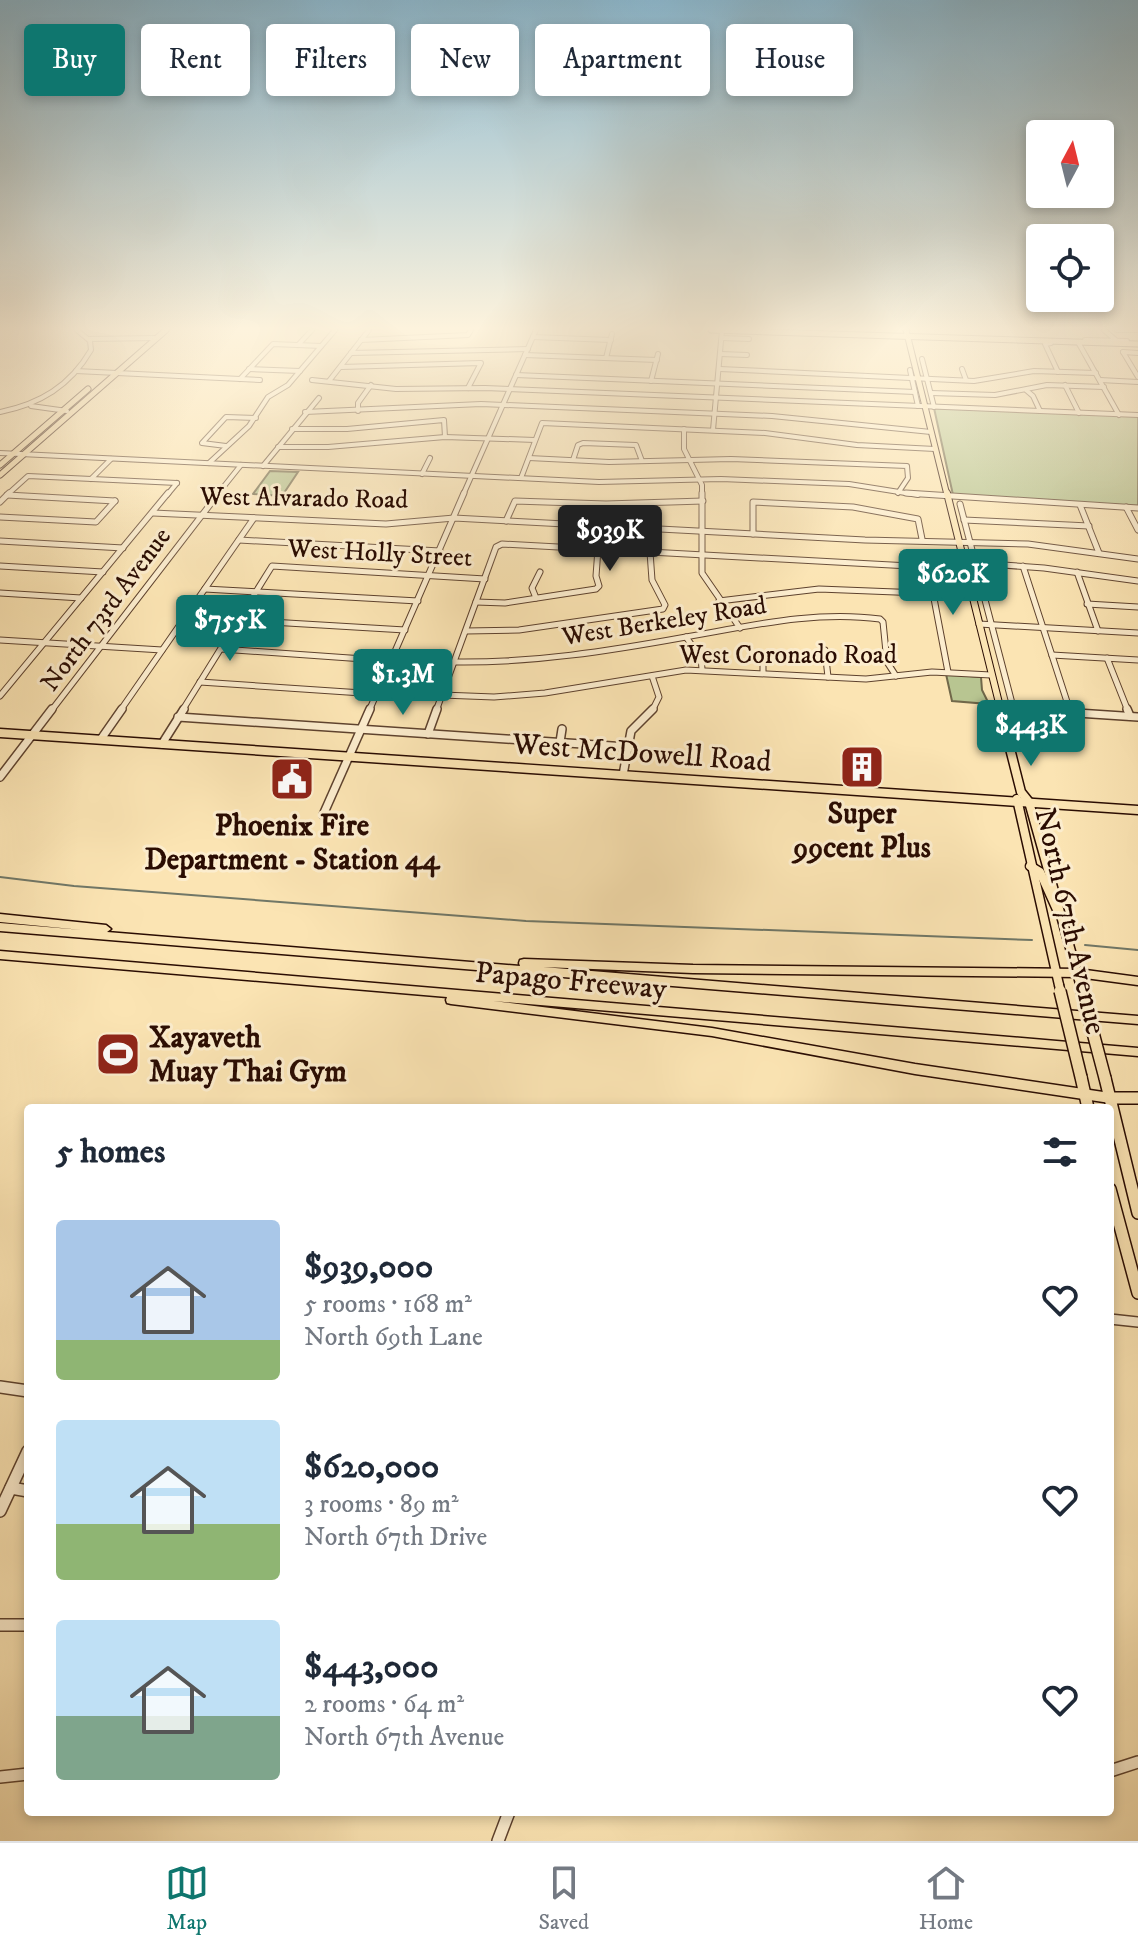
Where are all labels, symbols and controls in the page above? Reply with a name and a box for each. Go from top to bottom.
chip: Buy [24,24,125,96]
chip: Rent [141,24,250,96]
chip: Filters [266,24,395,96]
chip: New [411,24,519,96]
chip: Apartment [535,24,710,96]
chip: House [726,24,853,96]
north arrow [1026,120,1114,208]
map controls [1026,120,1114,312]
button: locate [1026,224,1114,312]
street label: West Alvarado Road [199,480,408,517]
pin: $939K [554,505,666,573]
text: $939K [576,514,644,547]
street label: North 73rd Avenue [34,521,179,699]
street label: West Holly Street [286,532,473,575]
pin: $620K [897,549,1009,617]
text: $620K [917,558,989,591]
street label: West Berkeley Road [559,589,769,654]
pin: $755K [174,595,286,663]
text: $755K [194,604,266,637]
street label: West Coronado Road [678,639,897,672]
pin: $1.3M [347,649,459,717]
text: $1.3M [371,658,435,691]
pin: $443K [975,700,1087,768]
text: $443K [995,709,1067,742]
street label: West McDowell Road [510,726,773,781]
building icon: Super 99cent Plus [838,743,886,791]
public building icon: Phoenix Fire Department - Station 44 [268,755,316,803]
place label: Super 99cent Plus [791,796,931,867]
street label: North 67th Avenue [1026,805,1114,1038]
place label: Phoenix Fire Department - Station 44 [144,808,441,879]
street label: Papago Freeway [473,955,669,1008]
place label: Xayaveth Muay Thai Gym [149,1020,347,1091]
sports icon: Xayaveth Muay Thai Gym [94,1030,142,1078]
icon: filters [1038,1130,1082,1174]
text: 5 homes [56,1131,165,1173]
text: $939,000 [304,1246,433,1288]
icon: home [120,1252,216,1348]
icon: heart [1038,1278,1082,1322]
text: 5 rooms · 168 m² [304,1288,472,1321]
text: North 69th Lane [304,1321,483,1354]
text: $620,000 [304,1446,439,1488]
icon: home [120,1452,216,1548]
icon: heart [1038,1478,1082,1522]
text: 3 rooms · 89 m² [304,1488,459,1521]
text: North 67th Drive [304,1521,487,1554]
text: $443,000 [304,1646,438,1688]
icon: home [120,1652,216,1748]
icon: heart [1038,1678,1082,1722]
text: 2 rooms · 64 m² [304,1688,464,1721]
text: North 67th Avenue [304,1721,504,1754]
tab: Map [165,1861,209,1936]
tab: Saved [539,1861,589,1936]
tab: Home [919,1861,973,1936]

